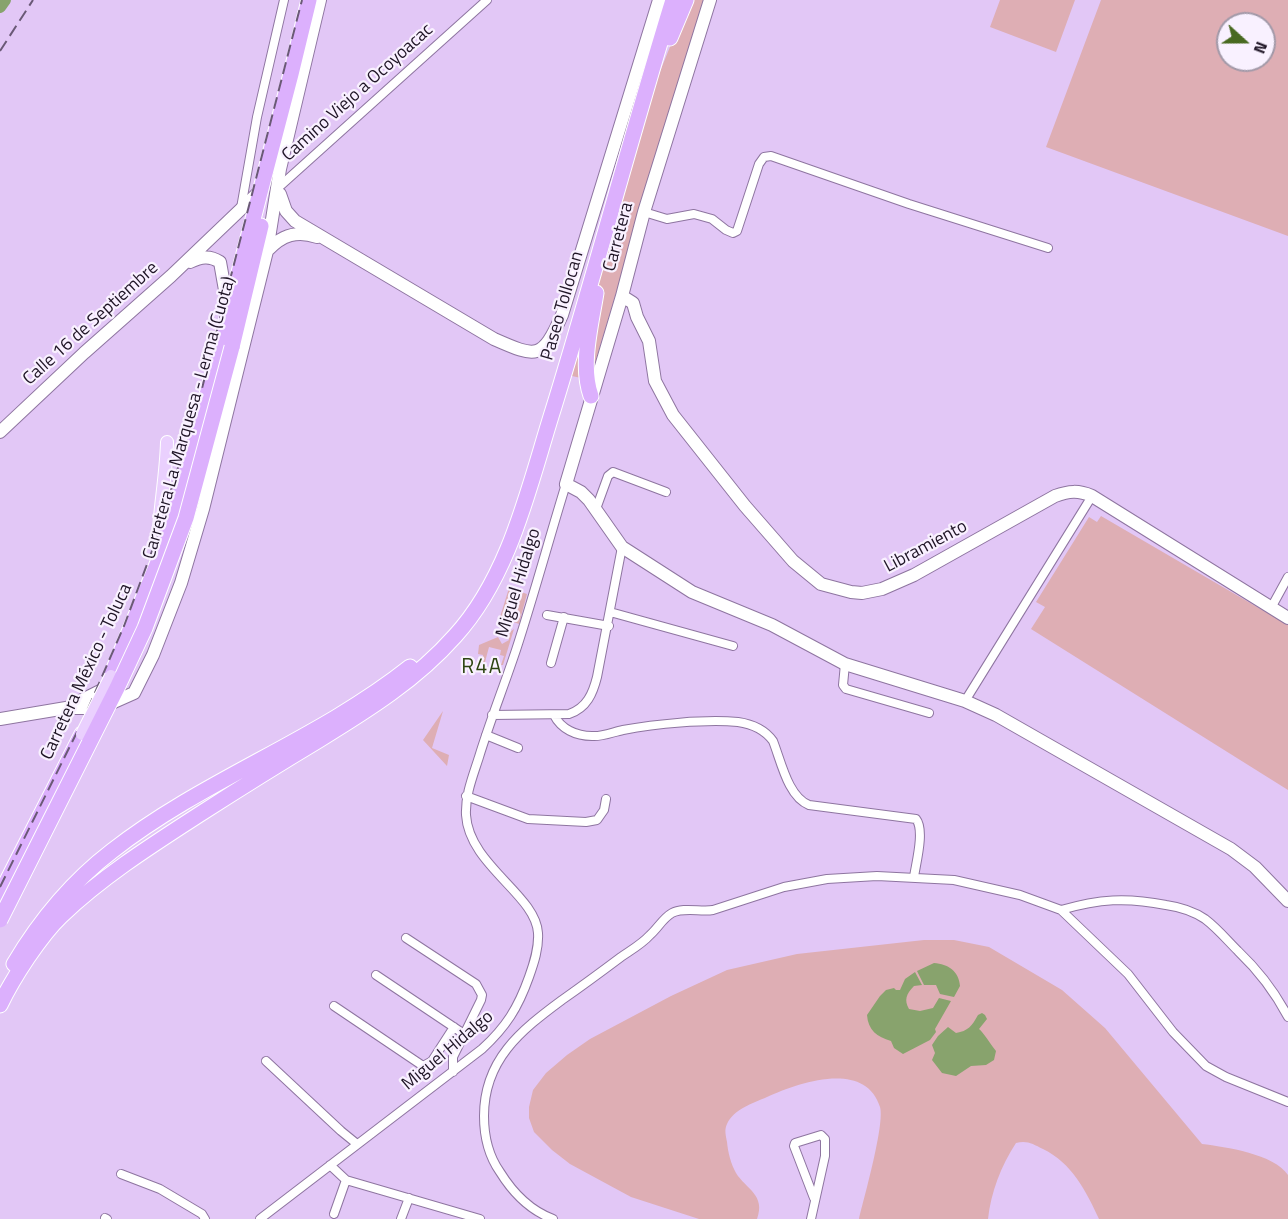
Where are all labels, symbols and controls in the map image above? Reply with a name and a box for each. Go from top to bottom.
north arrow [1216,12,1276,72]
street label: Camino Viejo a Ocoyoacac [278,20,438,166]
text: N [1248,38,1274,57]
street label: Carretera [599,200,639,274]
street label: Paseo Tollocan [537,249,589,363]
street label: Calle 16 de Septiembre [19,258,163,390]
street label: Carretera La Marquesa - Lerma (Cuota) [139,274,241,562]
street label: Libramiento [881,516,971,578]
street label: Miguel Hidalgo [492,526,546,640]
street label: Carretera México - Toluca [37,581,137,763]
district label: R4A [461,655,503,681]
street label: Miguel Hidalgo [398,1007,498,1095]

